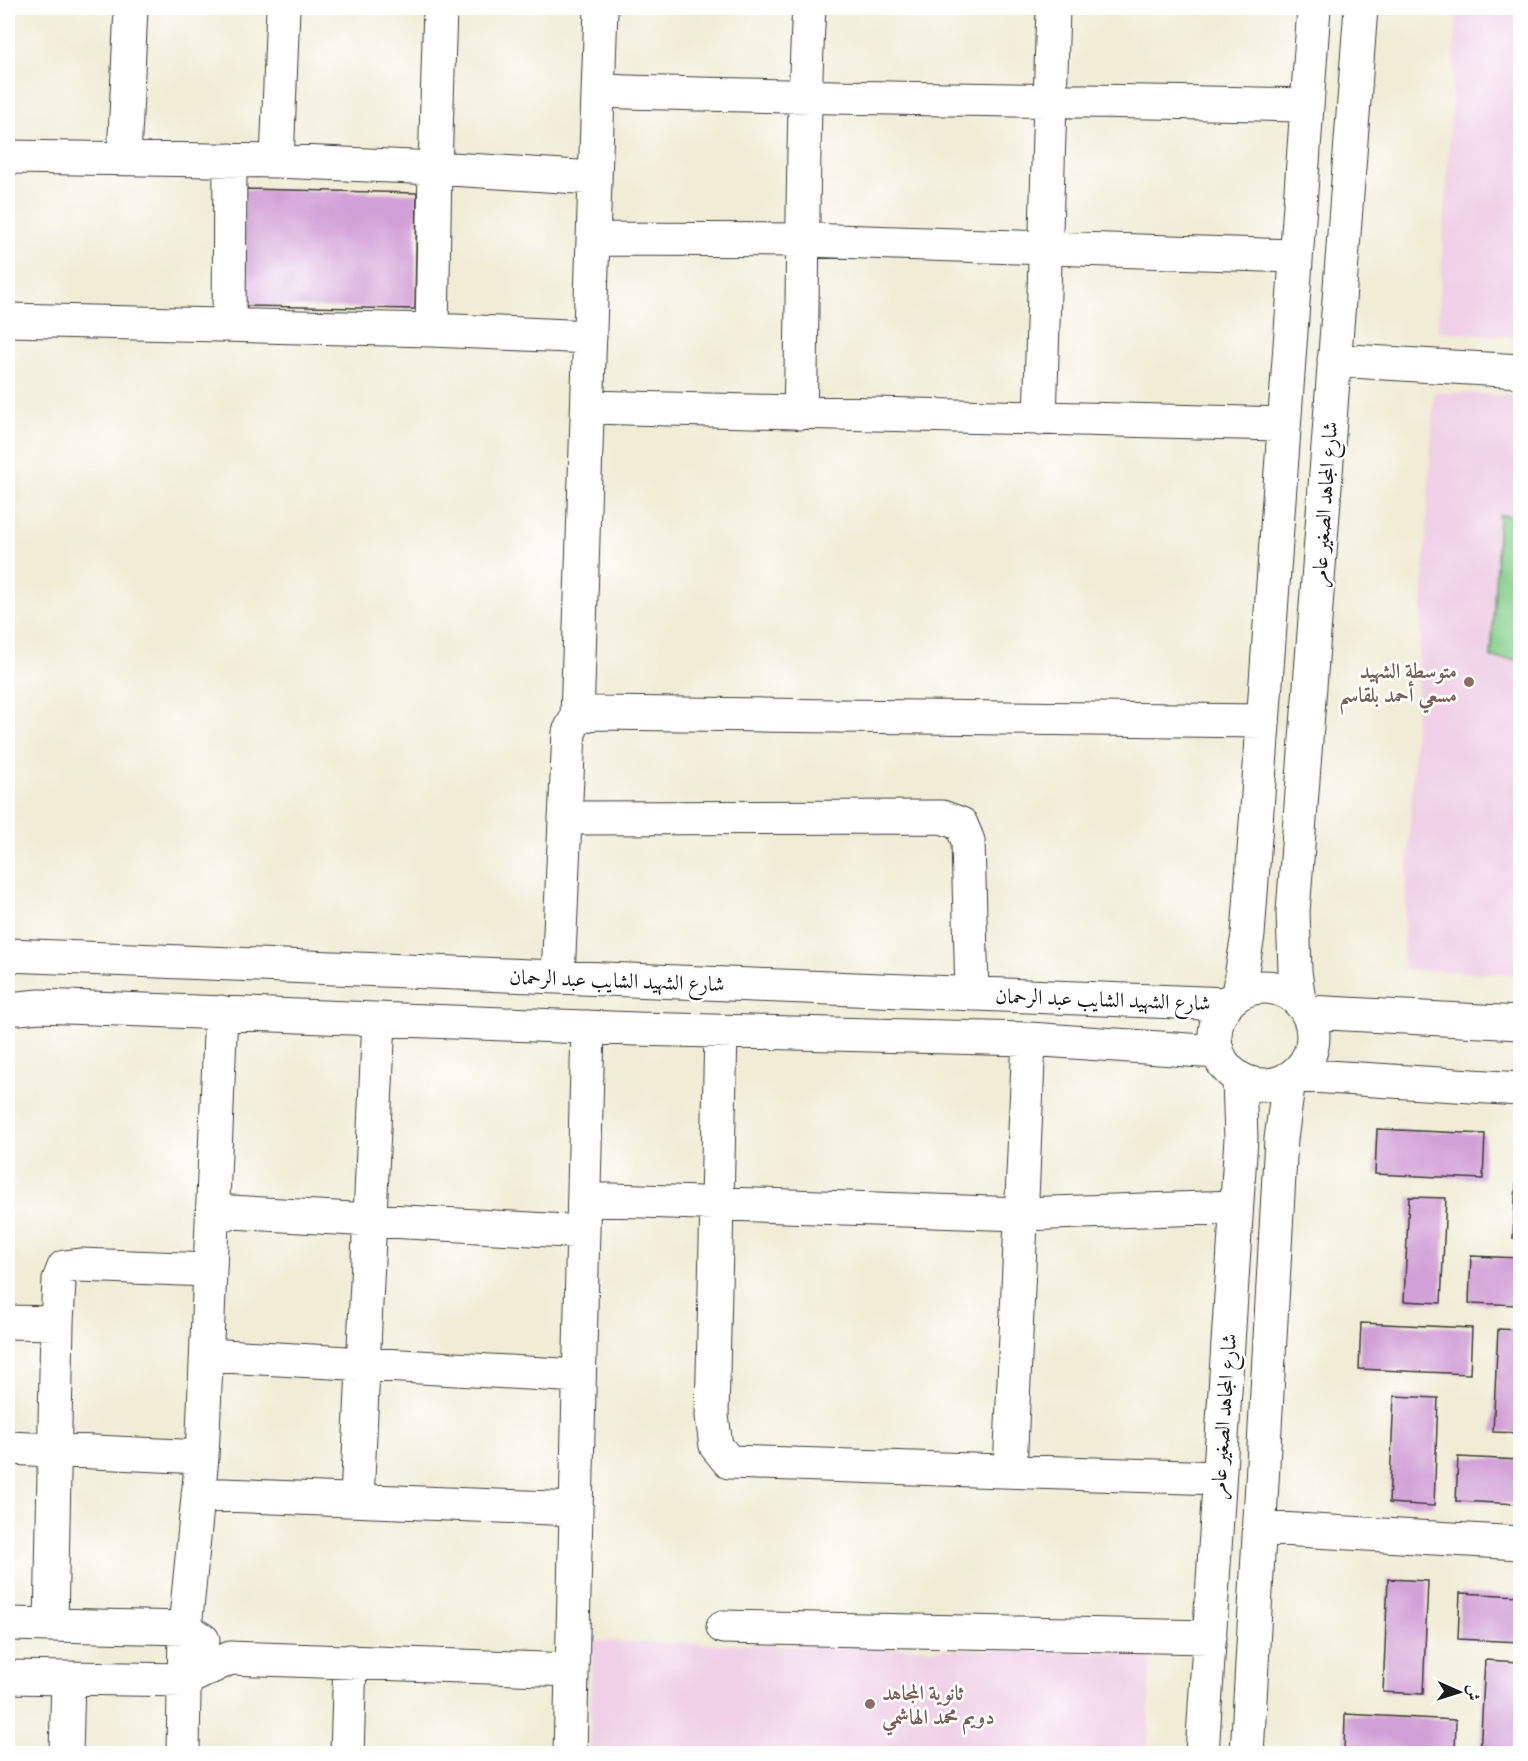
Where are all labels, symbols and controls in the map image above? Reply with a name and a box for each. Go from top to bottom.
street label: شارع المجاهد الصغير عامر [1303,421,1348,588]
place label: متوسطة الشهيد مسعي أحمد بلقاسم [1339,655,1457,715]
marker: متوسطة الشهيد مسعي أحمد بلقاسم [1462,675,1476,689]
street label: شارع الشهيد الشايب عبد الرحمان [509,961,725,1002]
street label: شارع الشهيد الشايب عبد الرحمان [995,980,1211,1021]
street label: شارع المجاهد الصغير عامر [1202,1333,1247,1500]
north arrow [1429,1662,1489,1722]
place label: ثانوية المجاهد دويم محمد الهاشمي [882,1677,995,1736]
text: ش [1462,1684,1486,1701]
marker: ثانوية المجاهد دويم محمد الهاشمي [863,1697,877,1711]

